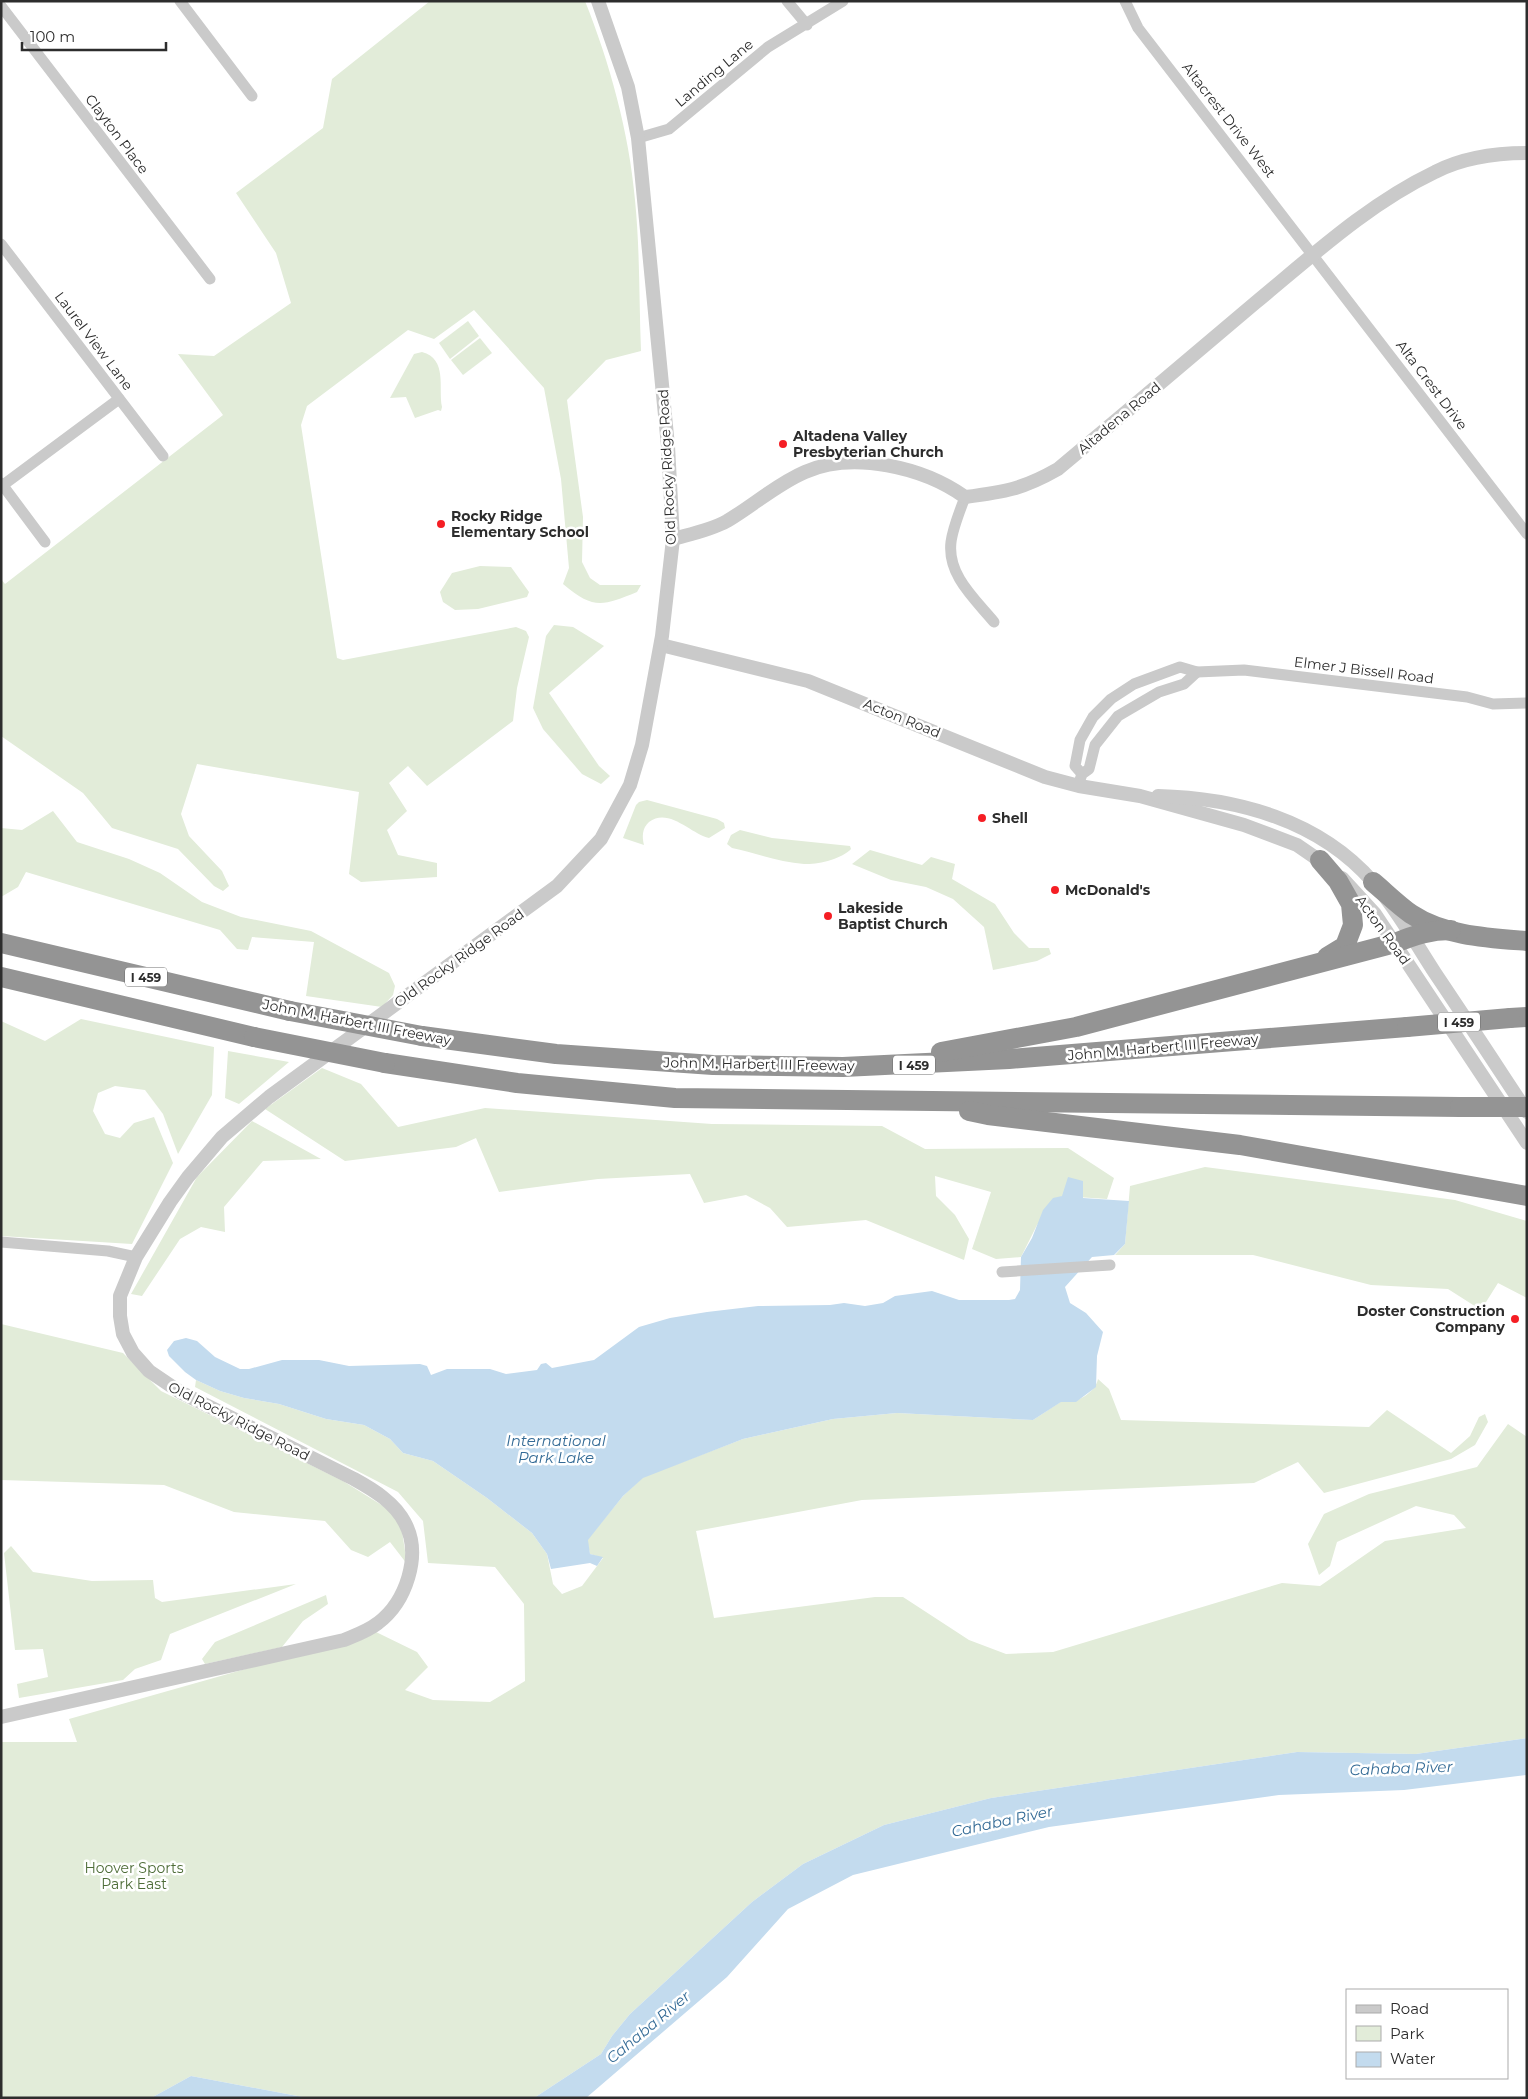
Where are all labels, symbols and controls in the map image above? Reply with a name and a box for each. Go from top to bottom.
scale bar [22,20,166,52]
text: 100 m [30,27,75,46]
street label: Landing Lane [671,35,757,111]
street label: Altacrest Drive West [1178,59,1280,181]
street label: Clayton Place [81,91,153,177]
street label: Laurel View Lane [51,288,137,394]
street label: Alta Crest Drive [1392,337,1472,433]
street label: Altadena Road [1074,378,1164,458]
street label: Old Rocky Ridge Road [654,388,680,546]
place label: Altadena Valley Presbyterian Church [792,427,944,461]
marker: Altadena Valley Presbyterian Church [777,438,789,450]
place label: Rocky Ridge Elementary School [451,507,589,541]
marker: Rocky Ridge Elementary School [435,518,447,530]
street label: Elmer J Bissell Road [1293,652,1435,688]
street label: Acton Road [861,694,943,742]
place label: Shell [992,809,1028,827]
marker: Shell [976,812,988,824]
place label: McDonald's [1065,881,1151,899]
marker: McDonald's [1049,884,1061,896]
street label: Acton Road [1352,892,1414,968]
place label: Lakeside Baptist Church [838,899,948,933]
street label: Old Rocky Ridge Road [390,905,528,1011]
marker: Lakeside Baptist Church [822,910,834,922]
road number: I 459 [125,968,167,986]
street label: John M. Harbert III Freeway [260,995,453,1049]
road number: I 459 [1438,1012,1480,1032]
street label: John M. Harbert III Freeway [1066,1030,1260,1064]
street label: John M. Harbert III Freeway [662,1053,855,1075]
road number: I 459 [893,1056,935,1074]
place label: Doster Construction Company [1357,1302,1506,1336]
marker: Doster Construction Company [1509,1313,1521,1325]
street label: Old Rocky Ridge Road [165,1377,313,1465]
water label: International Park Lake [506,1431,606,1467]
water label: Cahaba River [1349,1757,1454,1779]
water label: Cahaba River [950,1801,1055,1841]
park label: Hoover Sports Park East [84,1859,184,1893]
water label: Cahaba River [602,1986,694,2067]
legend [1346,1989,1508,2079]
text: Road [1390,1999,1429,2018]
text: Park [1390,2024,1424,2043]
text: Water [1390,2049,1436,2068]

